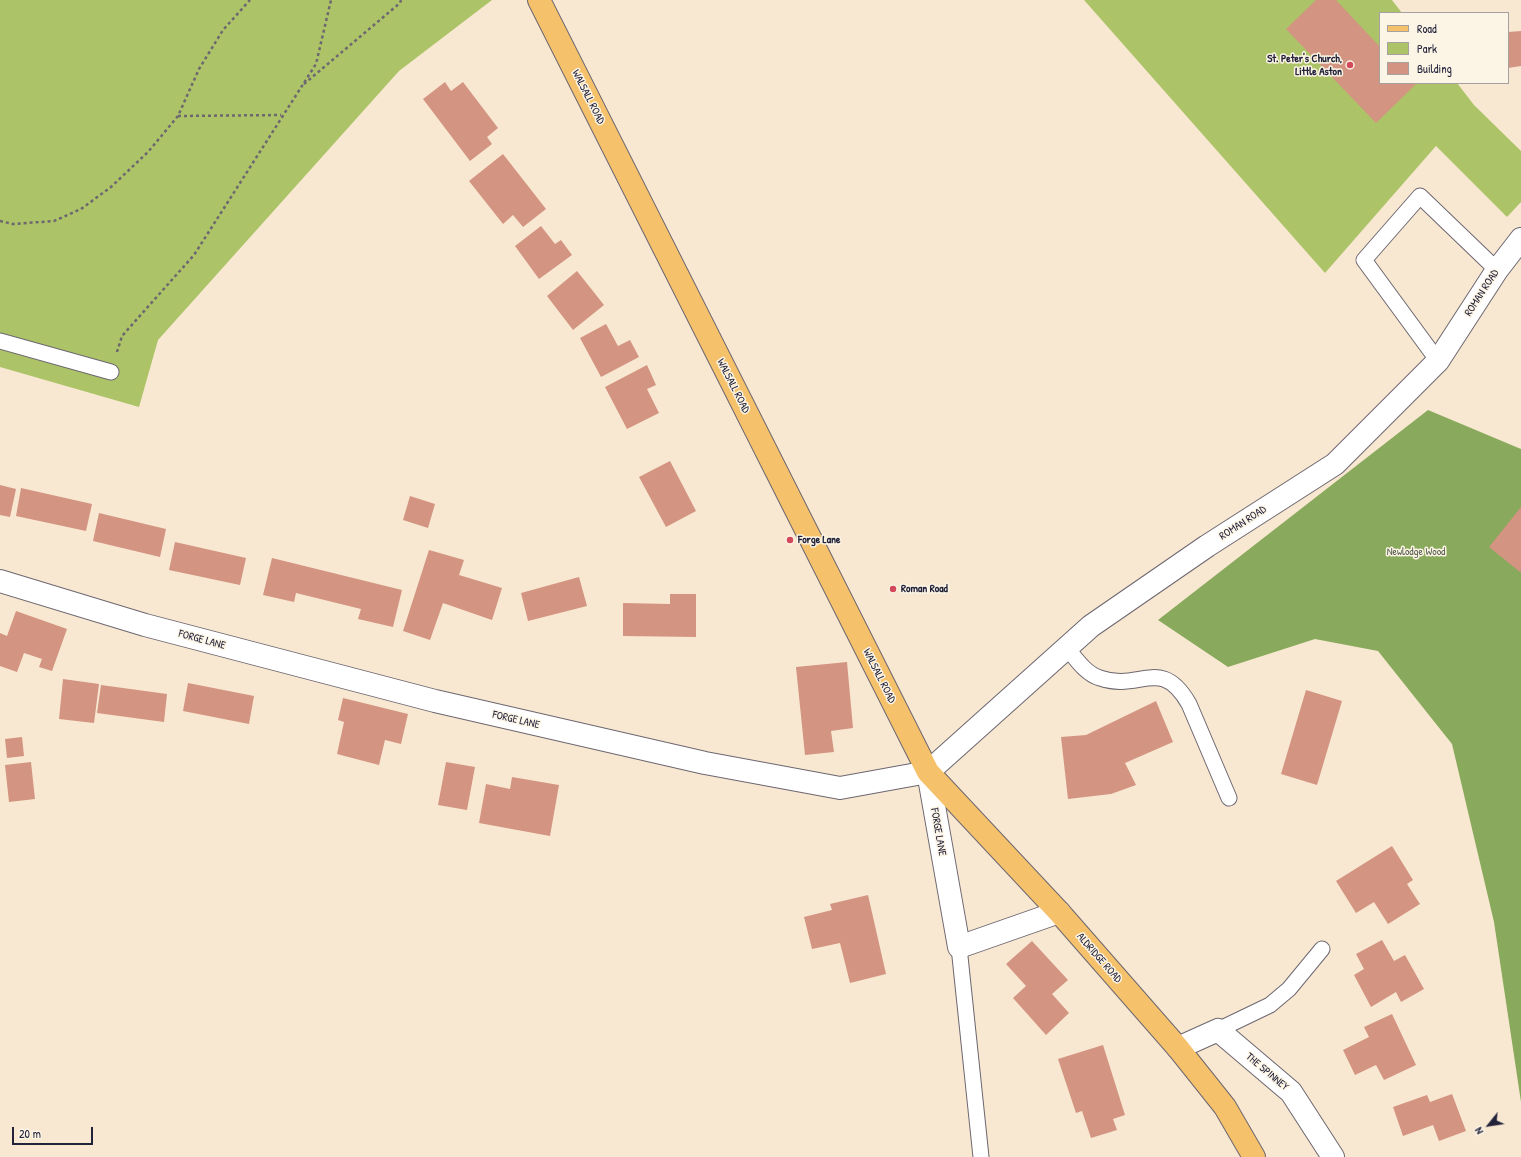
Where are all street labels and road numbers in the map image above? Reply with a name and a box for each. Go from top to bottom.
street label: WALSALL ROAD [569,68,607,126]
street label: ROMAN ROAD [1462,267,1502,319]
street label: WALSALL ROAD [714,357,752,415]
street label: ROMAN ROAD [1217,503,1269,543]
street label: FORGE LANE [177,627,227,653]
street label: WALSALL ROAD [860,647,898,705]
street label: FORGE LANE [491,708,541,732]
street label: FORGE LANE [927,807,949,857]
street label: ALDRIDGE ROAD [1074,930,1124,986]
street label: THE SPINNEY [1243,1050,1291,1094]

